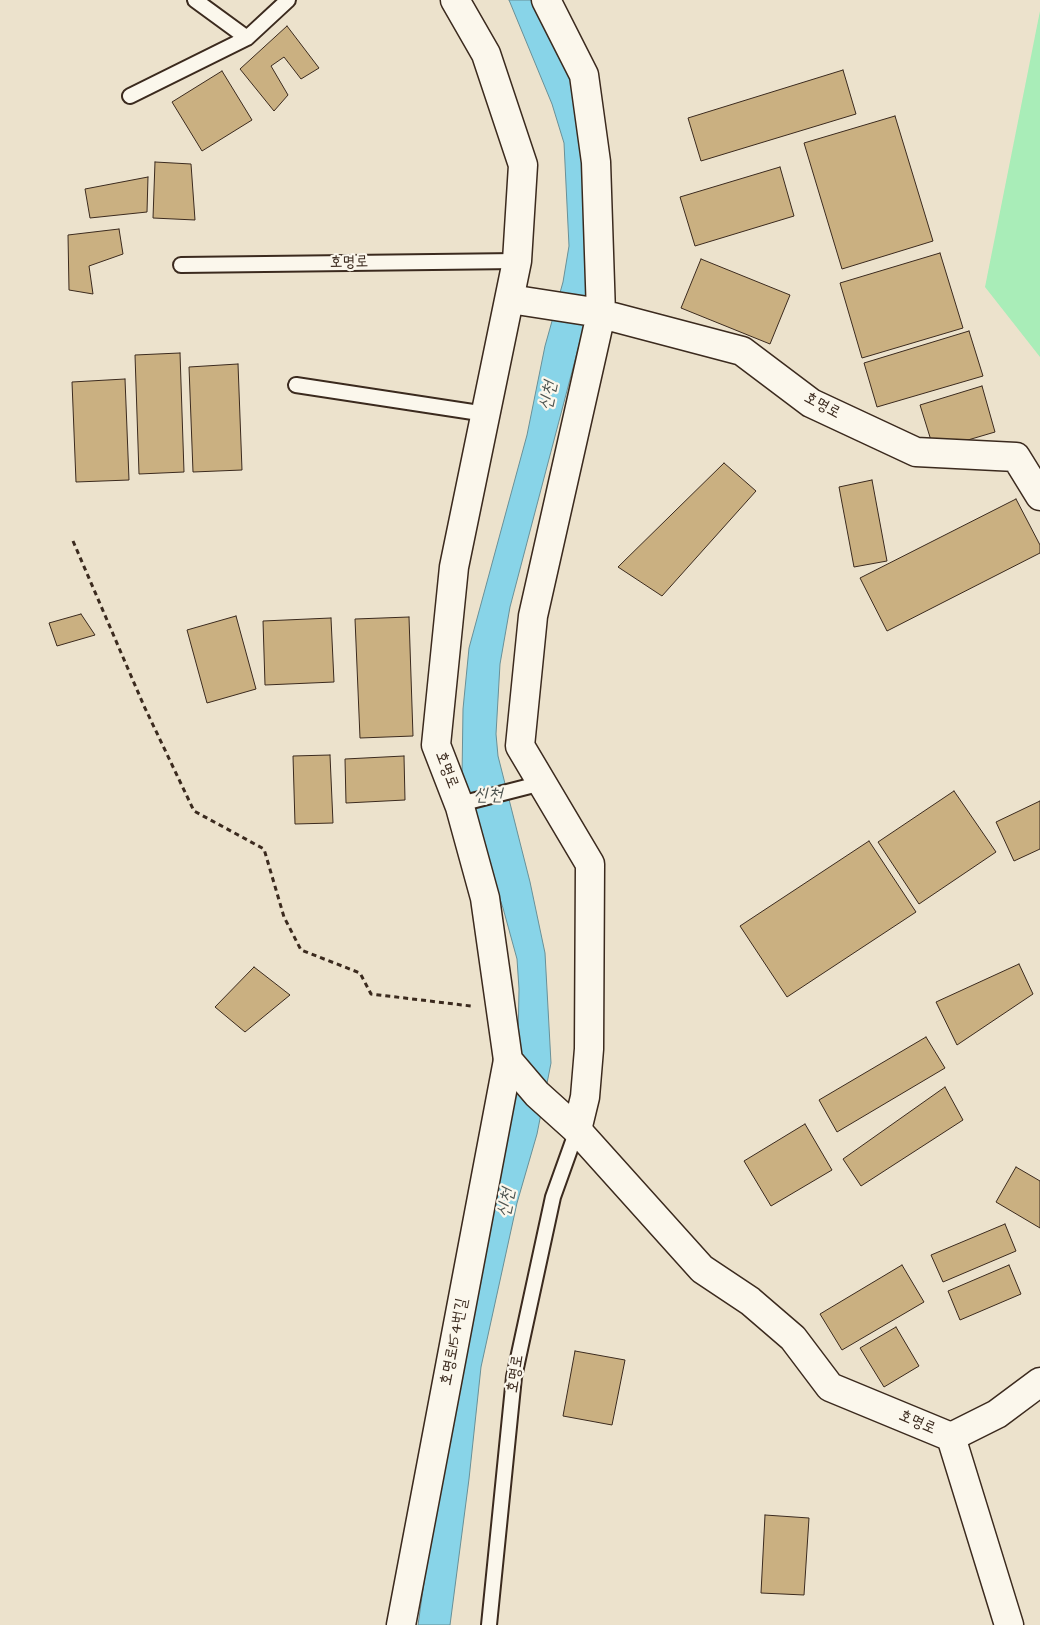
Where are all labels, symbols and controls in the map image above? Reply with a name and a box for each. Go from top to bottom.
street label: 호명로 [330,253,368,273]
water label: 신천 [535,380,563,412]
street label: 호명로 [800,388,844,424]
street label: 호명로 [430,749,462,791]
water label: 신천 [474,785,502,807]
water label: 신천 [493,1187,521,1219]
street label: 호명로154번길 [437,1297,473,1387]
street label: 호명로 [503,1353,529,1395]
street label: 호명로 [895,1407,939,1439]

